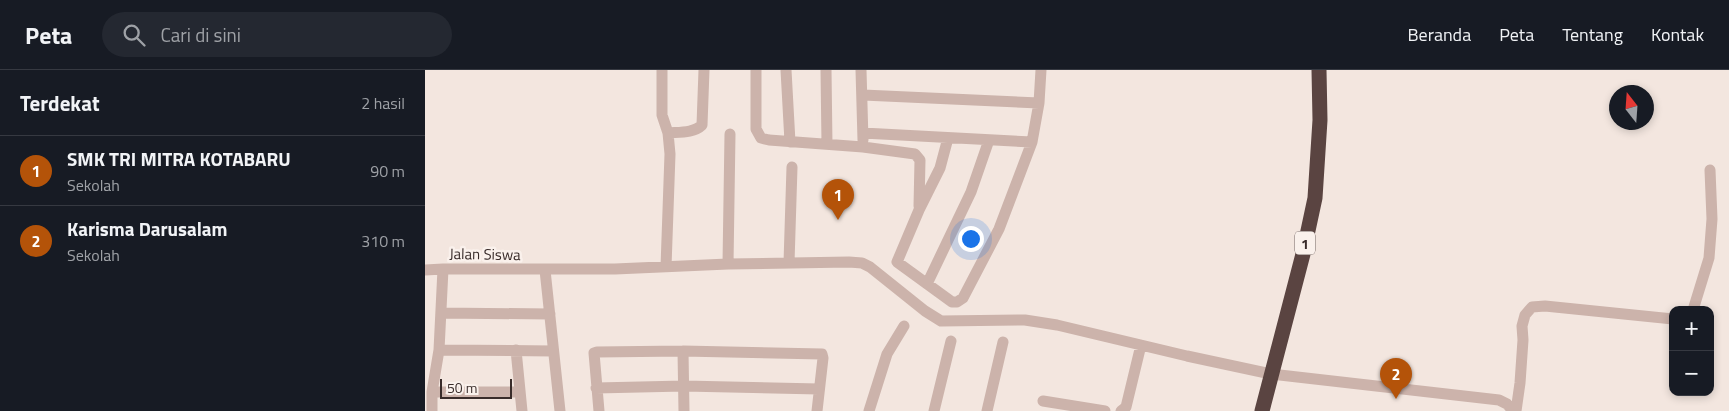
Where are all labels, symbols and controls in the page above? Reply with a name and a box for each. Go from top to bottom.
search box [102,12,452,57]
text: Peta [25,17,72,53]
text: Cari di sini [160,20,241,49]
icon: search [120,21,148,49]
text: Beranda [1408,21,1471,48]
text: Peta [1499,21,1534,48]
text: Tentang [1562,21,1623,48]
text: Kontak [1651,21,1704,48]
north arrow [1609,85,1654,130]
text: Terdekat [20,87,100,119]
text: 2 hasil [361,91,405,115]
text: SMK TRI MITRA KOTABARU [67,144,291,173]
text: 1 [32,159,40,183]
text: 90 m [370,159,405,183]
text: Sekolah [67,173,120,197]
pin: 1 [822,179,854,220]
text: Karisma Darusalam [67,214,228,243]
your location [958,226,984,252]
text: 2 [32,229,40,253]
text: 310 m [361,229,405,253]
road number: 1 [1295,232,1315,254]
street label: Jalan Siswa [449,242,521,266]
text: Sekolah [67,243,120,267]
map controls [1669,306,1714,396]
button: + [1669,306,1714,351]
button: − [1669,351,1714,396]
pin: 2 [1380,358,1412,399]
scale bar [440,376,513,399]
text: 50 m [447,377,477,398]

